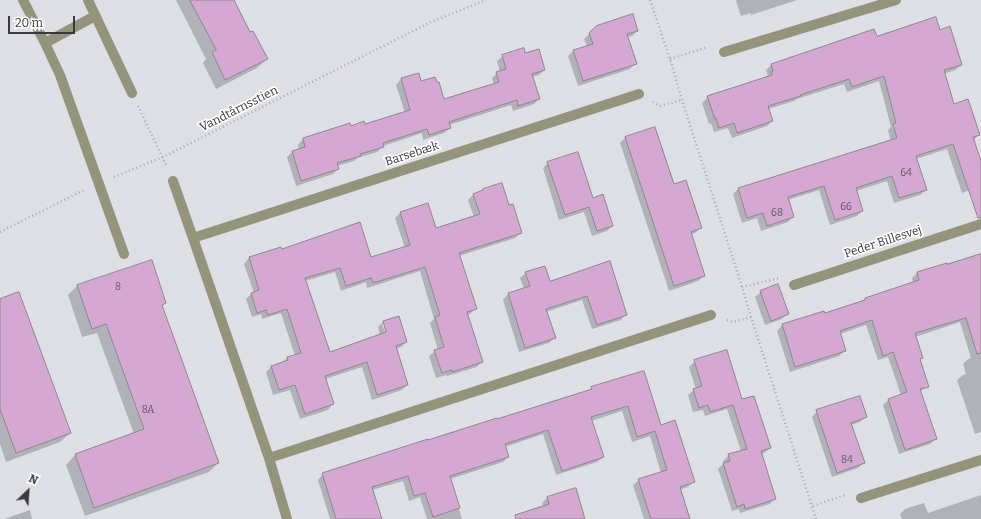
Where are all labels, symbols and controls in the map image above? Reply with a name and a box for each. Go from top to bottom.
scale bar [10,8,77,34]
text: 20 m [15,16,43,30]
street label: Vandtårnsstien [198,83,280,135]
street label: Barsebæk [383,139,441,169]
house number: 64 [900,167,912,179]
house number: 66 [840,201,852,213]
house number: 68 [771,207,783,219]
street label: Peder Billesvej [842,223,924,261]
house number: 8 [115,281,121,293]
house number: 8A [142,404,154,416]
house number: 84 [841,454,853,466]
north arrow [8,471,48,511]
text: N [27,472,40,487]

